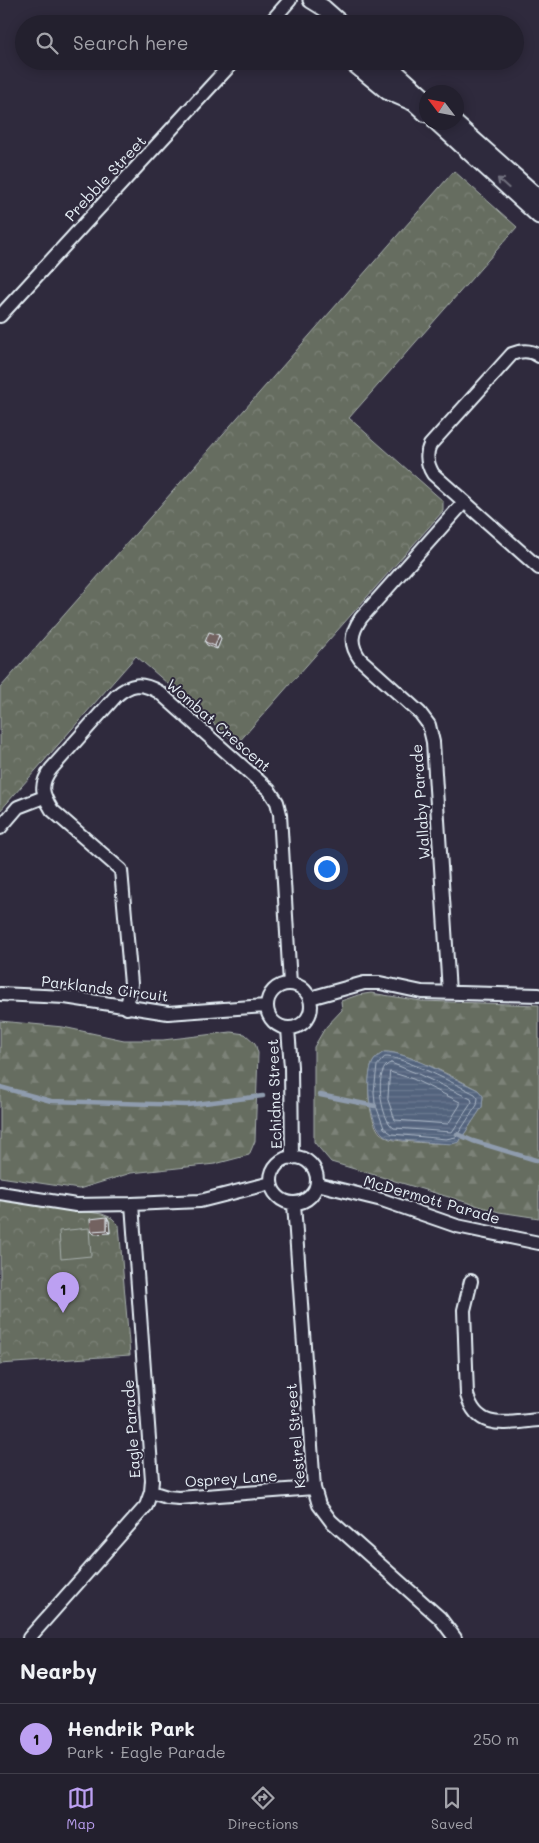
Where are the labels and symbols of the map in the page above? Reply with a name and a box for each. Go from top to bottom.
north arrow [419,85,464,130]
street label: Prebble Street [60,131,150,225]
one-way arrow [496,177,509,189]
street label: Wombat Crescent [163,674,275,776]
street label: Wallaby Parade [406,744,434,860]
your location [314,856,340,882]
street label: Parklands Circuit [40,970,170,1006]
street label: Echidna Street [262,1039,286,1149]
street label: McDermott Parade [362,1170,502,1228]
pin: 1 [47,1272,79,1313]
street label: Eagle Parade [118,1379,144,1479]
street label: Kestrel Street [280,1383,310,1489]
street label: Osprey Lane [184,1465,278,1491]

